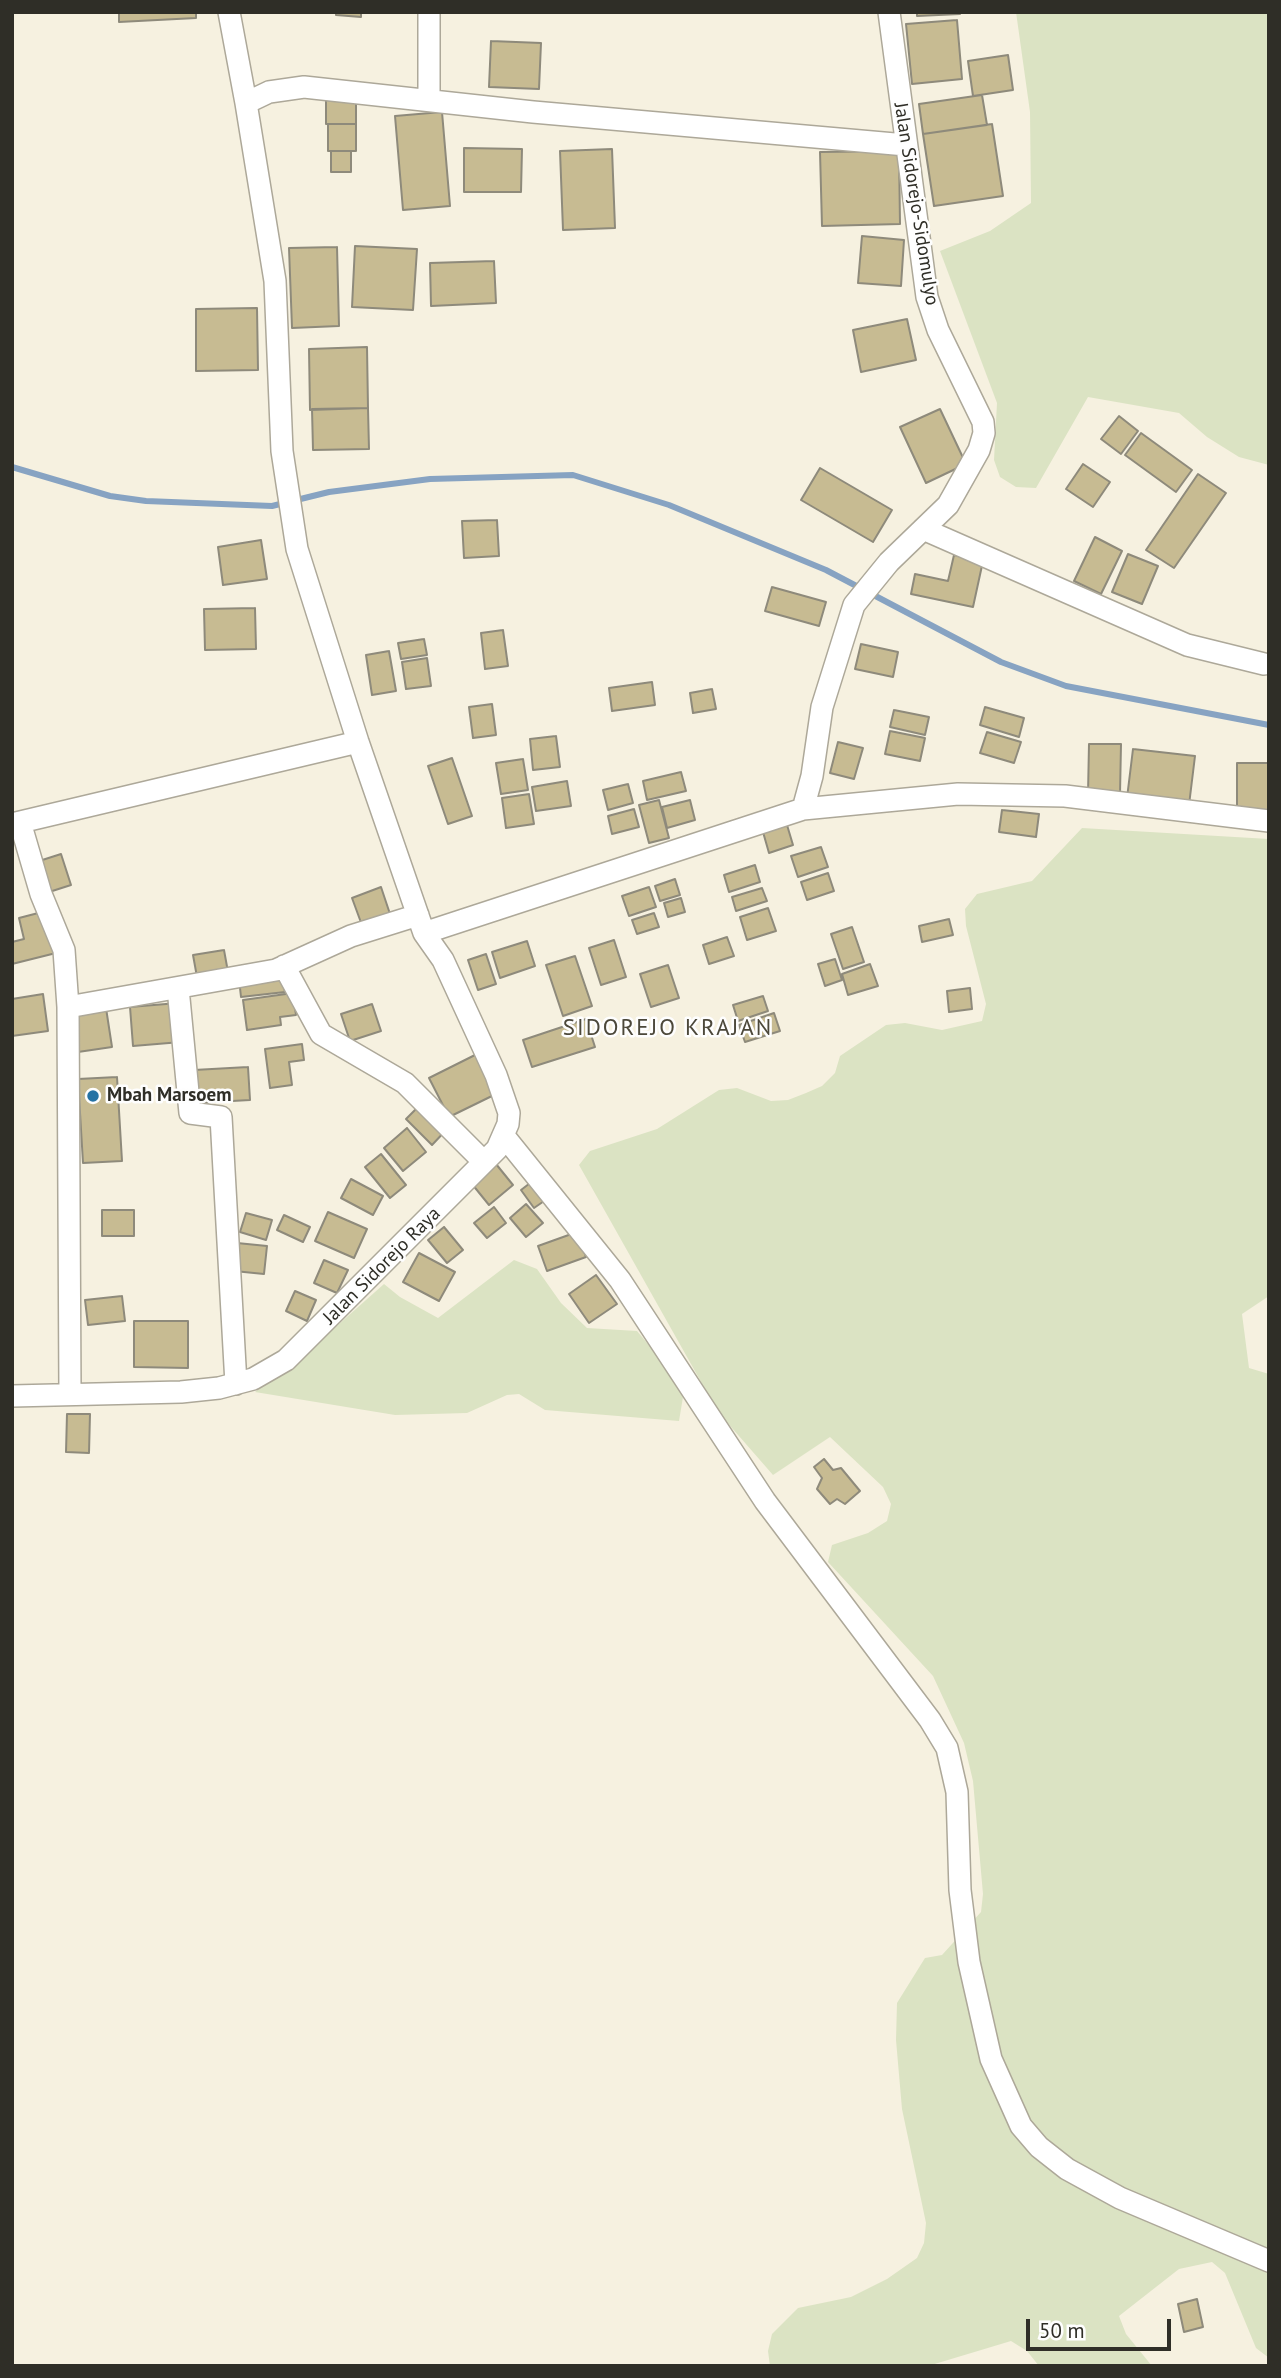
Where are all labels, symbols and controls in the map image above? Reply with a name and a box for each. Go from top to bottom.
street label: Jalan Sidorejo-Sidomulyo [889,101,943,307]
district label: SIDOREJO KRAJAN [565,1014,771,1042]
place label: Mbah Marsoem [107,1085,231,1107]
marker: Mbah Marsoem [85,1088,101,1104]
street label: Jalan Sidorejo Raya [319,1203,445,1329]
scale bar [1029,2304,1174,2348]
text: 50 m [1039,2317,1085,2344]

